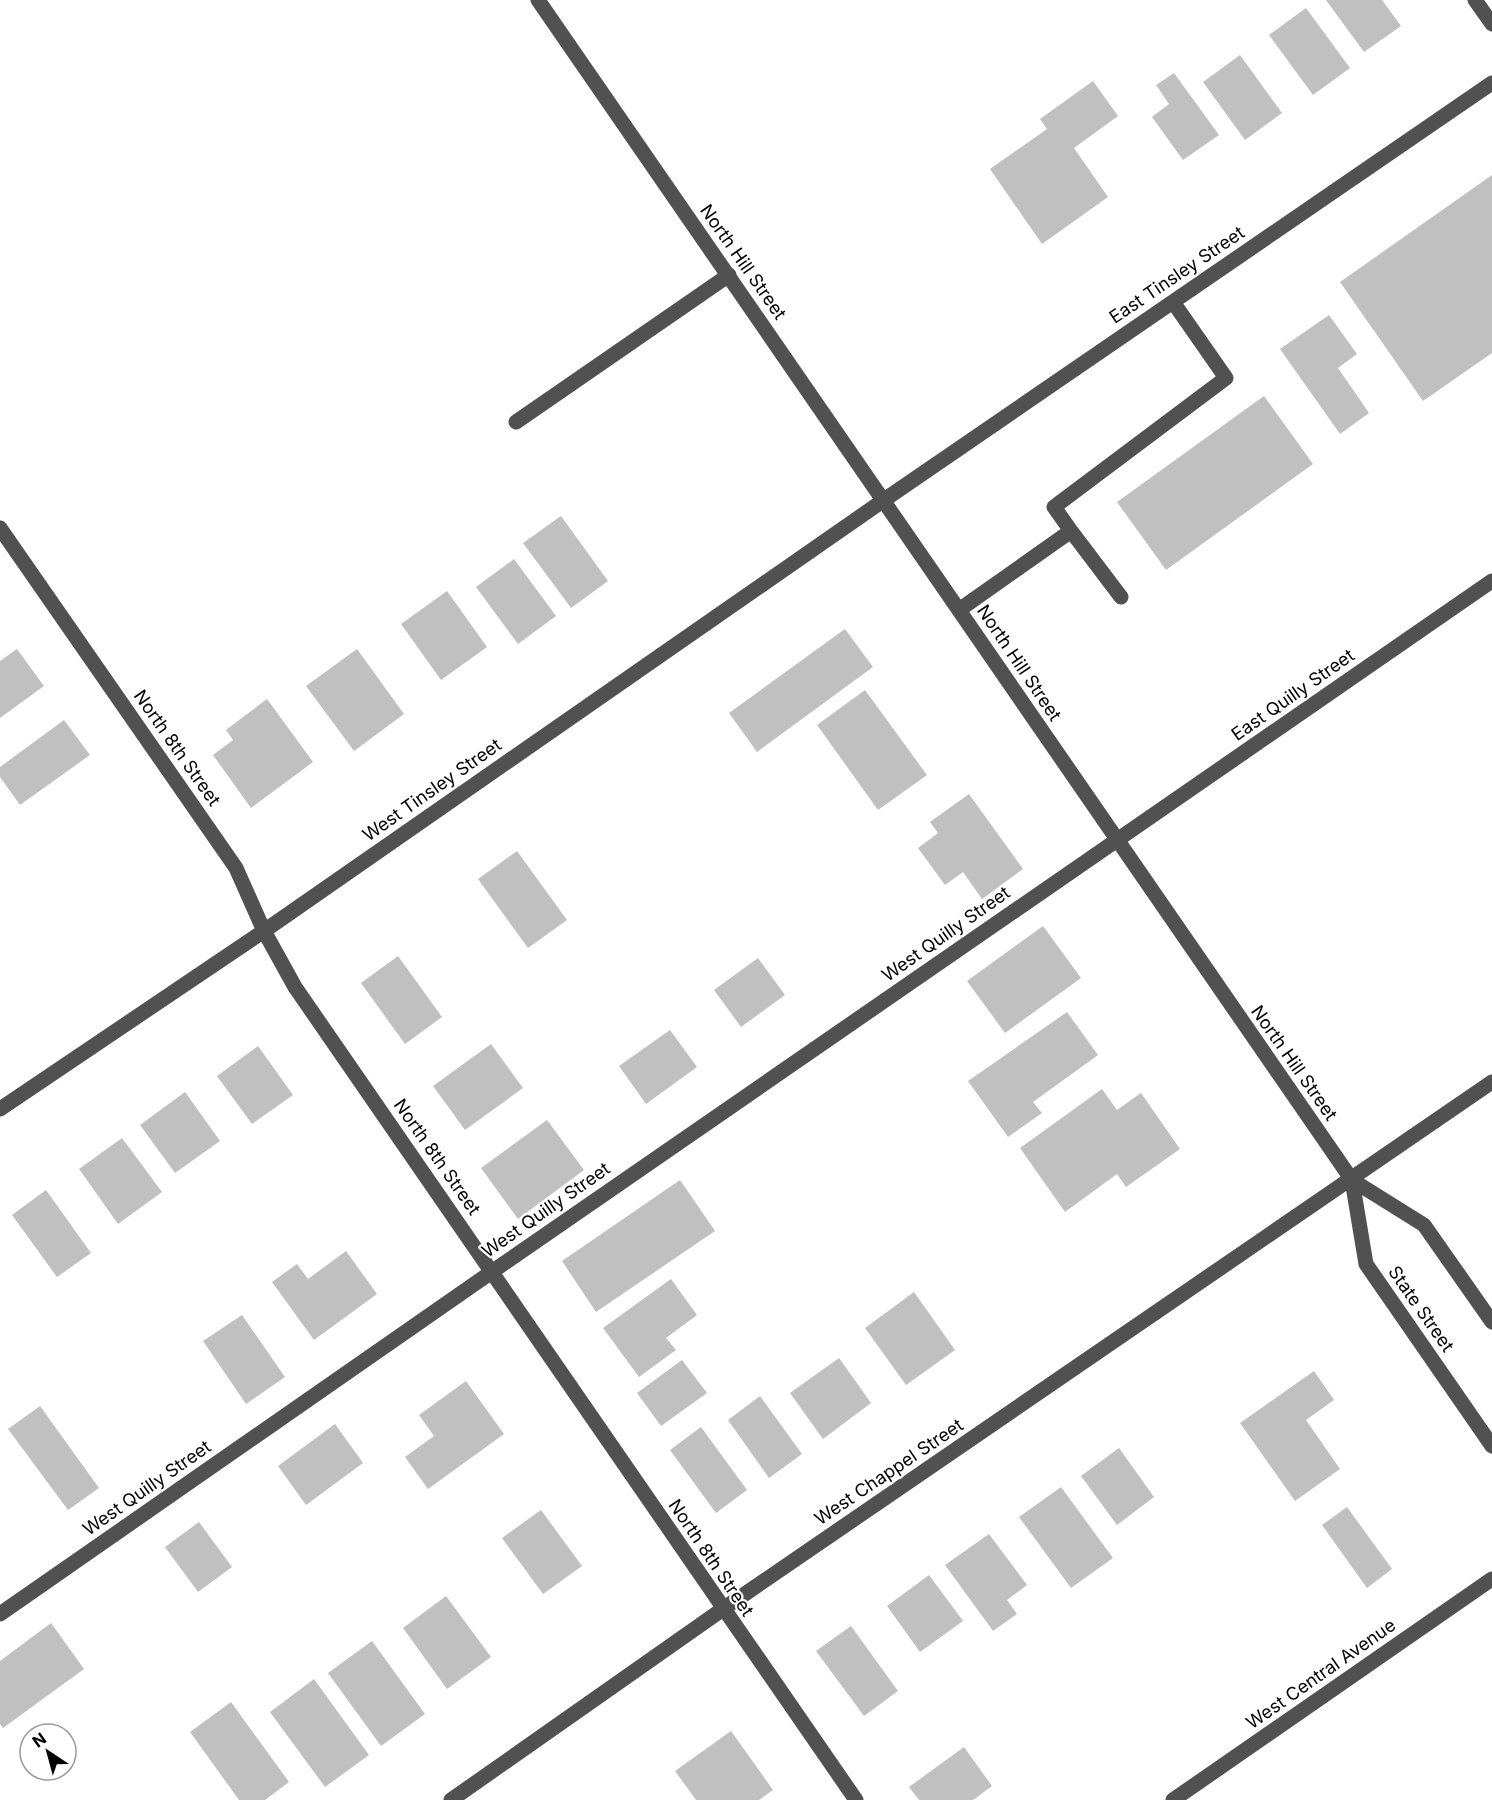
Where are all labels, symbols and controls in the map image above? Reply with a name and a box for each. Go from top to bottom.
street label: North Hill Street [696,200,791,323]
street label: East Tinsley Street [1105,222,1248,327]
street label: North Hill Street [973,601,1066,725]
street label: East Quilly Street [1227,644,1358,745]
street label: North 8th Street [130,686,225,810]
street label: West Tinsley Street [358,734,505,845]
street label: West Quilly Street [878,882,1014,986]
street label: North Hill Street [1247,1001,1342,1124]
street label: North 8th Street [390,1095,485,1219]
street label: West Quilly Street [478,1158,614,1262]
street label: State Street [1384,1262,1459,1356]
street label: West Chappel Street [811,1414,967,1529]
street label: West Quilly Street [79,1436,215,1540]
street label: North 8th Street [665,1495,758,1620]
street label: West Central Avenue [1242,1614,1399,1733]
north arrow [18,1722,78,1782]
text: N [28,1728,50,1752]

